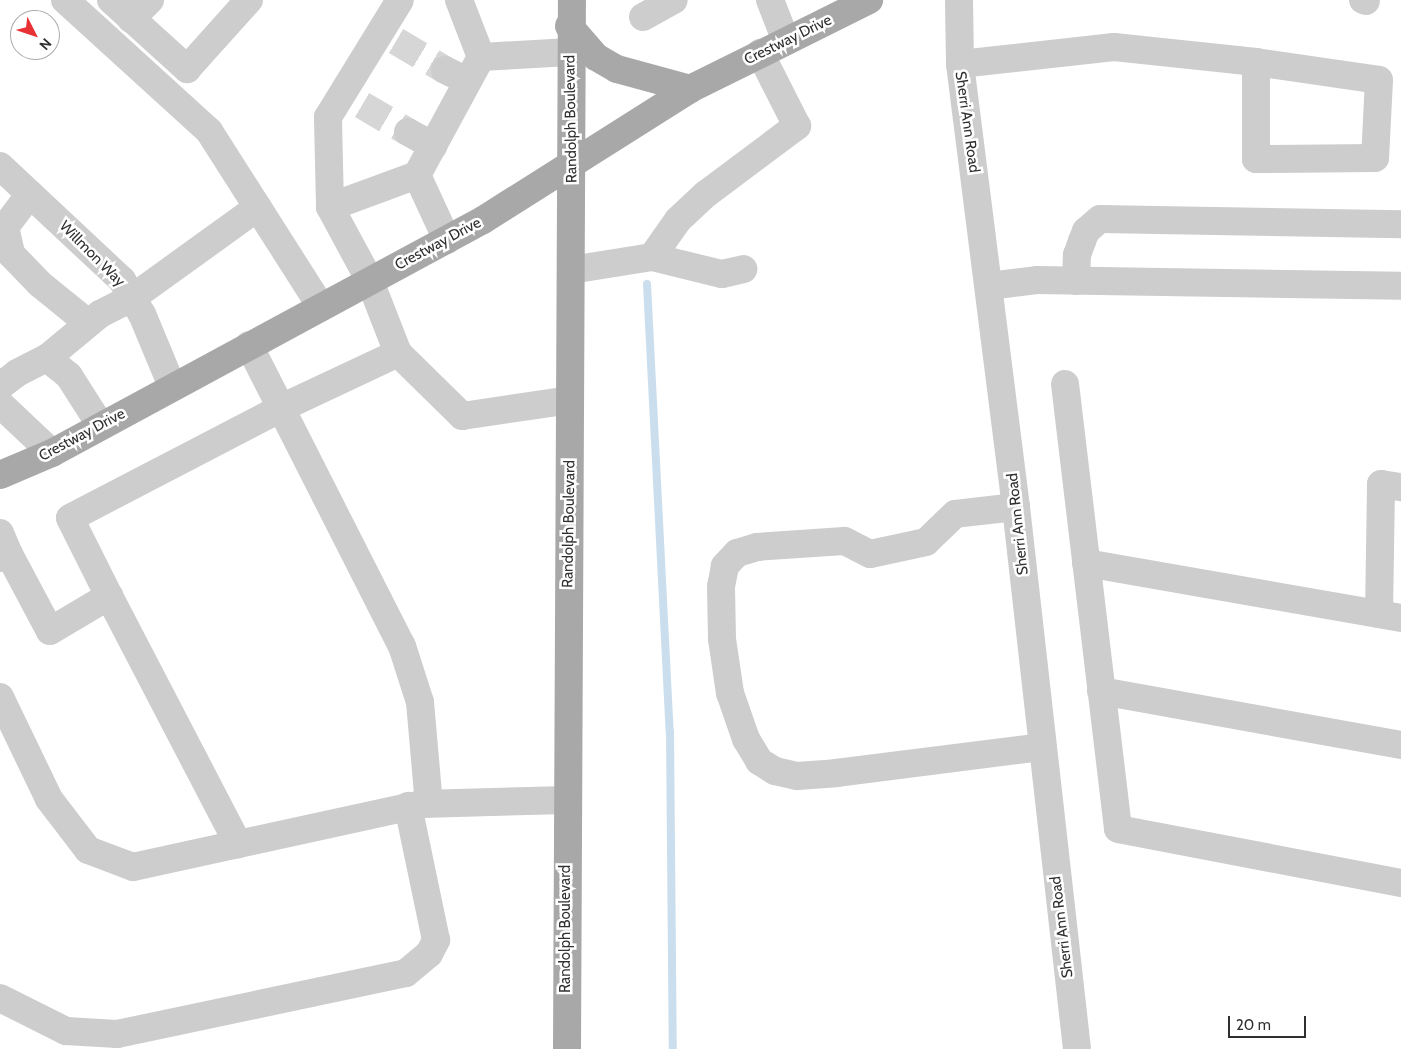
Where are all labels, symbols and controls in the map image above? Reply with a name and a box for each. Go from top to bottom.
north arrow [10,10,60,60]
street label: Crestway Drive [741,11,835,69]
text: N [36,35,56,54]
street label: Randolph Boulevard [561,55,581,183]
street label: Sherri Ann Road [951,70,983,174]
street label: Crestway Drive [392,214,484,274]
street label: Willmon Way [55,217,129,291]
street label: Crestway Drive [36,405,128,465]
street label: Randolph Boulevard [559,460,579,588]
street label: Sherri Ann Road [1004,472,1032,576]
street label: Randolph Boulevard [557,865,575,993]
street label: Sherri Ann Road [1047,875,1077,979]
scale bar [1231,1006,1308,1038]
text: 20 m [1236,1016,1271,1034]

